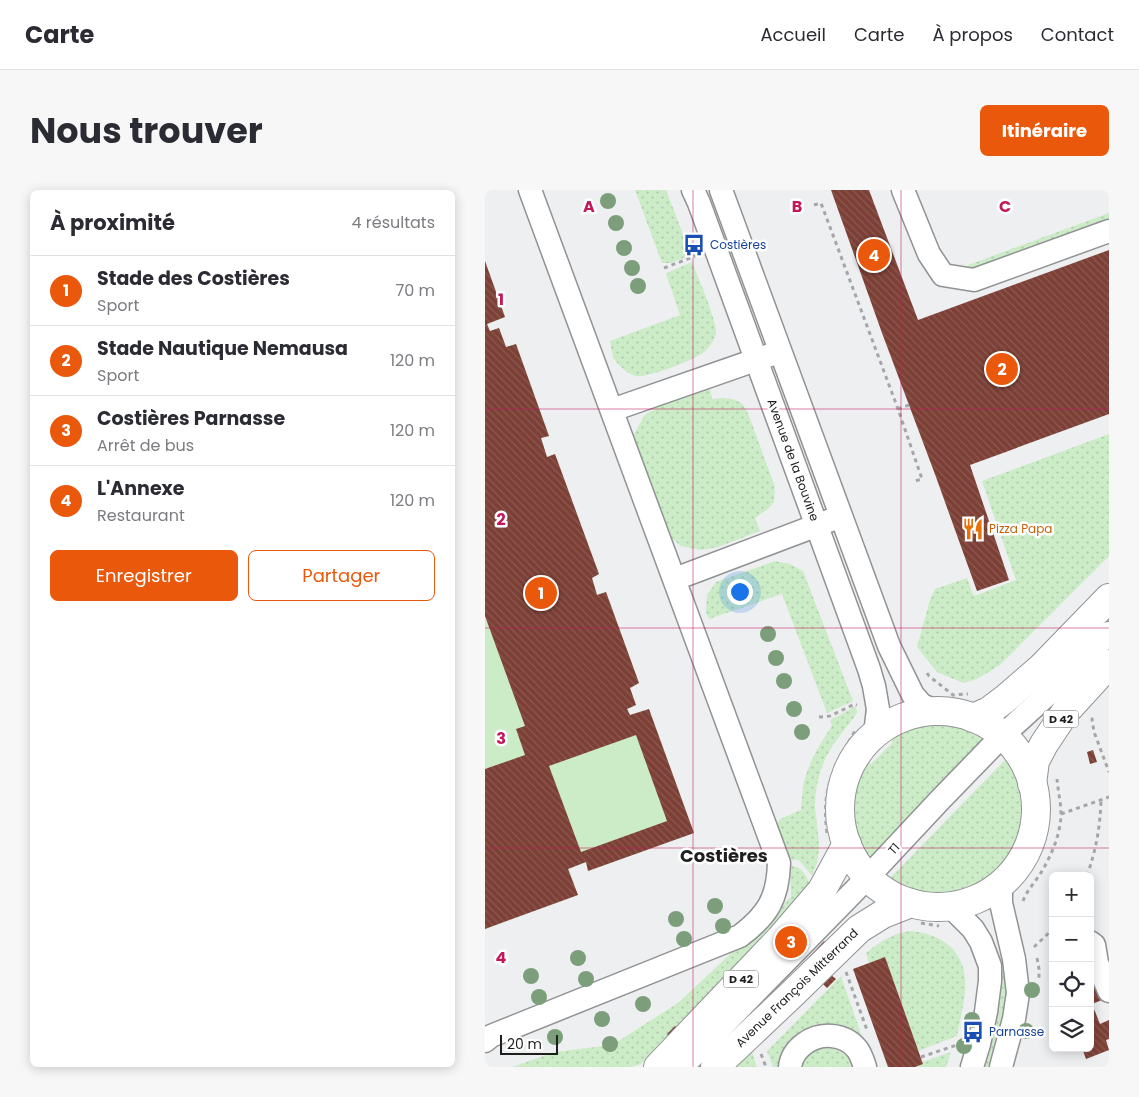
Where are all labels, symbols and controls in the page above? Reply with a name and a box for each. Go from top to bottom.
text: Carte [25,18,94,51]
text: Accueil [760,22,826,47]
text: Carte [854,22,904,47]
text: À propos [932,22,1013,47]
text: Contact [1041,22,1114,47]
button: Itinéraire [980,105,1109,156]
text: Nous trouver [30,106,263,155]
text: A [583,195,595,218]
text: B [792,195,802,218]
text: C [999,195,1011,218]
text: À proximité [50,208,175,237]
text: 4 résultats [351,211,435,234]
bus stop icon: Costières [681,232,707,258]
place label: Costières [710,236,766,253]
pin: 4 [858,236,890,274]
text: Stade des Costières [97,265,290,292]
text: 1 [63,279,69,302]
text: 70 m [395,279,435,302]
text: 1 [498,288,504,311]
text: Sport [97,294,139,317]
text: Stade Nautique Nemausa [97,335,348,362]
text: 2 [61,349,71,372]
text: 120 m [390,349,435,372]
pin: 2 [986,350,1018,388]
text: Sport [97,364,139,387]
street label: Avenue de la Bouvine [763,396,823,523]
text: Costières Parnasse [97,405,285,432]
text: 3 [61,419,71,442]
text: 120 m [390,419,435,442]
text: Arrêt de bus [97,434,194,457]
text: L'Annexe [97,475,184,502]
text: 4 [61,489,71,512]
text: 120 m [390,489,435,512]
text: Restaurant [97,504,185,527]
text: 2 [496,508,506,531]
restaurant icon: Pizza Papa [960,516,986,542]
place label: Pizza Papa [989,520,1052,537]
button: Enregistrer [50,550,238,601]
button: Partager [248,550,435,601]
pin: 1 [525,574,557,612]
your location [727,579,753,605]
road number: D 42 [1043,710,1079,728]
text: 3 [496,727,506,750]
street label: T1 [884,839,903,858]
district label: Costières [680,843,768,868]
map controls [1049,872,1094,1052]
button: + [1049,872,1094,917]
button: − [1049,917,1094,962]
pin: 3 [775,923,807,961]
street label: Avenue François Mitterrand [732,924,862,1051]
text: 4 [496,946,507,969]
button: locate [1049,962,1094,1007]
road number: D 42 [723,971,759,988]
button: layers [1049,1007,1094,1052]
bus stop icon: Parnasse [960,1019,986,1045]
place label: Parnasse [989,1023,1044,1040]
scale bar [500,1032,557,1055]
text: 20 m [507,1034,542,1054]

